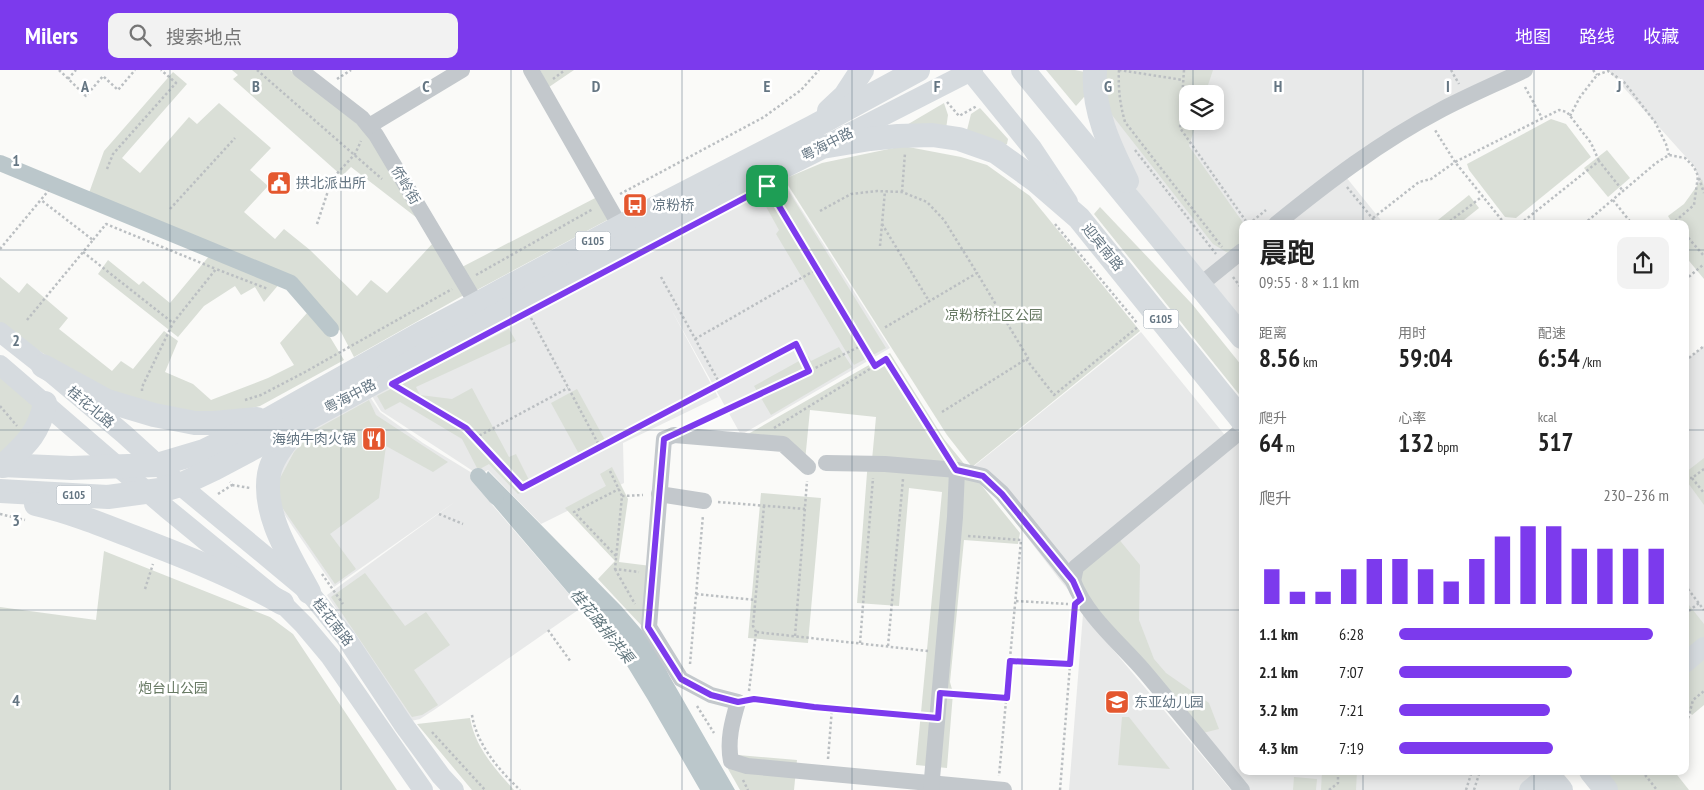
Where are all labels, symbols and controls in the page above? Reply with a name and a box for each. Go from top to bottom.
search box [108,13,458,58]
text: Milers [25,20,78,51]
icon: search [126,21,154,49]
text: 搜索地点 [166,25,242,49]
text: 地图 [1515,25,1551,48]
text: 路线 [1579,25,1615,48]
text: 收藏 [1643,25,1679,48]
text: A [80,76,90,96]
text: B [252,76,260,96]
text: C [422,76,430,96]
text: D [592,76,601,96]
text: E [764,76,771,96]
text: F [934,76,941,96]
text: G [1104,76,1112,96]
text: H [1274,76,1282,96]
text: I [1446,76,1450,96]
text: J [1616,76,1621,96]
map controls [1179,85,1224,130]
button: layers [1179,85,1224,130]
street label: 粤海中路 [798,123,856,165]
text: 1 [12,150,20,170]
street label: 侨岭街 [387,162,425,208]
pin [746,165,788,207]
public building icon: 拱北派出所 [266,170,292,196]
icon: arrive [753,172,781,200]
place label: 拱北派出所 [296,174,366,192]
bus stop icon: 凉粉桥 [622,192,648,218]
place label: 凉粉桥 [652,196,694,214]
street label: 迎宾南路 [1078,220,1128,274]
road number: G105 [576,232,610,250]
text: 晨跑 [1259,234,1315,271]
button: share [1617,237,1669,289]
text: 09:55 · 8 × 1.1 km [1259,272,1359,292]
park label: 凉粉桥社区公园 [945,306,1043,324]
road number: G105 [1144,310,1178,328]
text: 距离 [1259,324,1287,342]
text: 用时 [1398,324,1426,342]
text: 配速 [1538,324,1566,342]
text: 2 [12,330,20,350]
text: 8.56 [1259,342,1300,374]
text: 59:04 [1398,342,1452,374]
text: 6:54 [1538,342,1580,374]
text: km [1300,353,1318,371]
text: /km [1580,353,1601,371]
street label: 粤海中路 [321,375,379,417]
street label: 桂花北路 [64,382,118,432]
text: kcal [1538,408,1557,426]
text: 爬升 [1259,409,1287,427]
text: 心率 [1398,409,1426,427]
restaurant icon: 海纳牛肉火锅 [361,426,387,452]
text: 517 [1538,426,1574,458]
text: 64 [1259,427,1283,459]
text: 132 [1398,427,1434,459]
place label: 海纳牛肉火锅 [272,430,356,448]
text: m [1283,438,1295,456]
text: bpm [1434,438,1458,456]
text: 230–236 m [1604,485,1669,505]
road number: G105 [56,486,92,504]
text: 爬升 [1259,488,1291,508]
text: 3 [12,510,20,530]
water label: 桂花路排洪渠 [567,585,639,668]
street label: 桂花南路 [309,594,357,650]
text: 1.1 km [1259,624,1298,644]
text: 6:28 [1339,624,1364,644]
text: 2.1 km [1259,662,1298,682]
text: 7:07 [1339,662,1364,682]
park label: 炮台山公园 [138,679,208,697]
school or university icon: 东亚幼儿园 [1104,689,1130,715]
text: 4 [12,690,20,710]
place label: 东亚幼儿园 [1134,693,1204,711]
text: 3.2 km [1259,700,1298,720]
text: 7:21 [1339,700,1364,720]
text: 4.3 km [1259,738,1298,758]
text: 7:19 [1339,738,1364,758]

